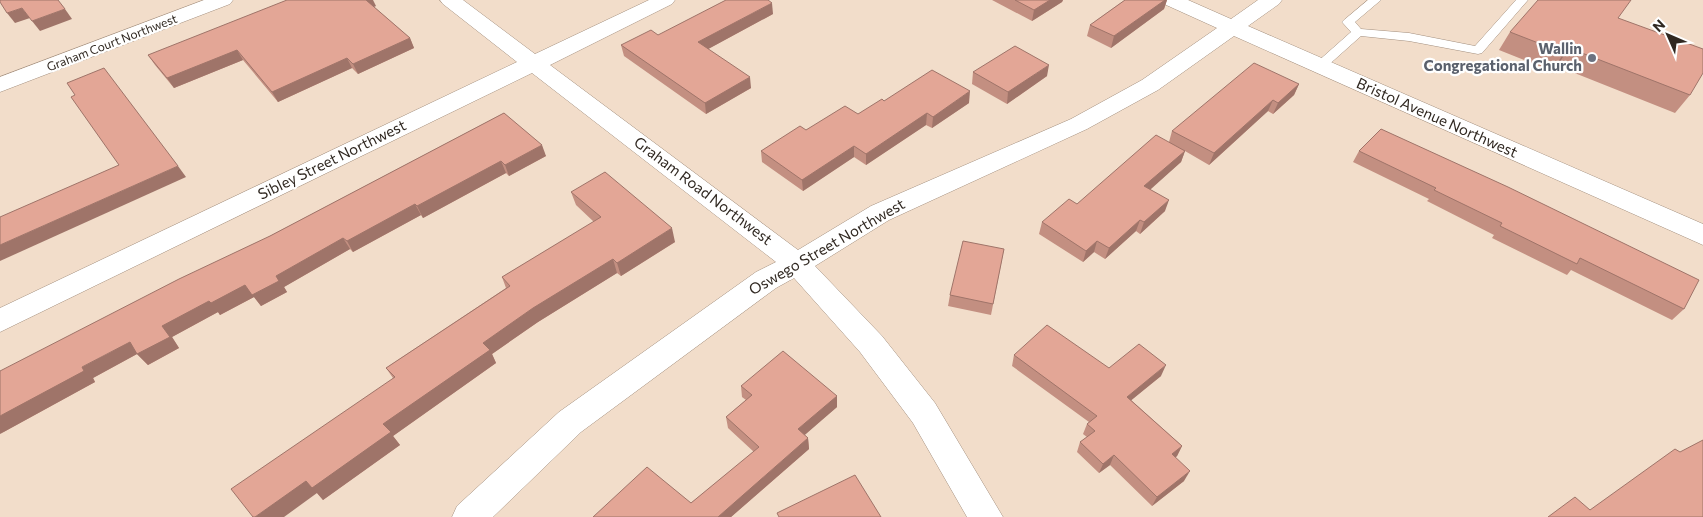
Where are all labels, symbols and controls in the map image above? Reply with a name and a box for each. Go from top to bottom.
north arrow [1643,10,1693,60]
street label: Graham Court Northwest [44,11,179,73]
text: N [1649,16,1668,35]
place label: Wallin Congregational Church [1423,39,1582,74]
marker: Wallin Congregational Church [1586,52,1598,64]
street label: Bristol Avenue Northwest [1354,73,1521,161]
street label: Sibley Street Northwest [255,115,408,203]
street label: Graham Road Northwest [631,132,776,248]
street label: Oswego Street Northwest [745,194,908,298]

